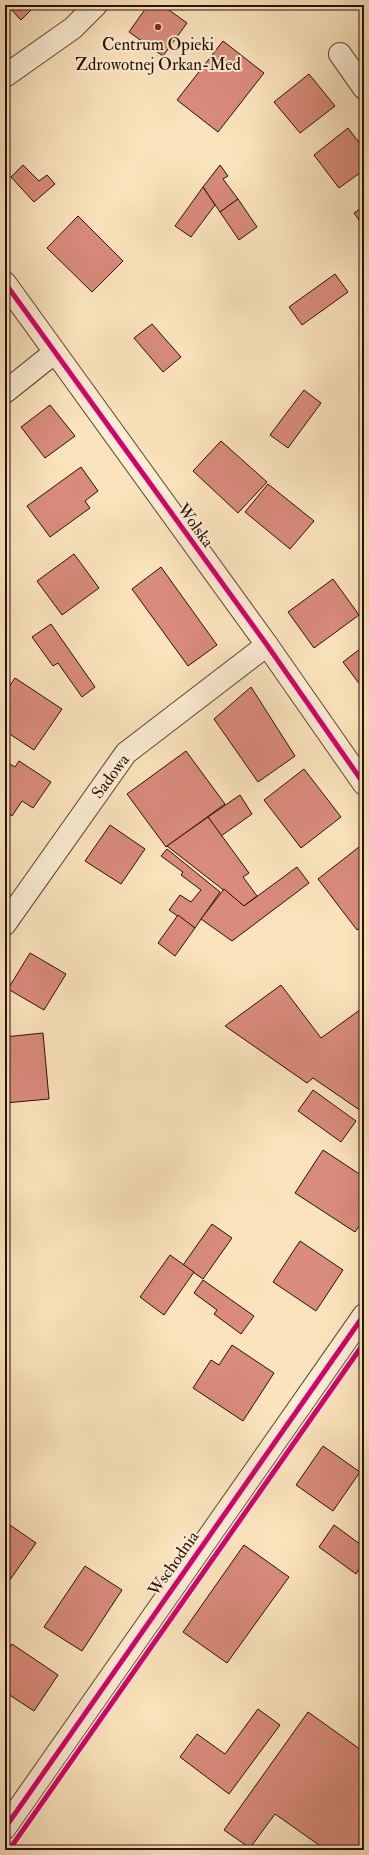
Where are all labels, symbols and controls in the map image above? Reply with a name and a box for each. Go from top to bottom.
marker: Centrum Opieki Zdrowotnej Orkan-Med [153,22,163,32]
place label: Centrum Opieki Zdrowotnej Orkan-Med [75,34,241,75]
street label: Wolska [172,498,219,552]
street label: Sadowa [87,749,135,803]
street label: Wschodnia [143,1526,204,1601]

